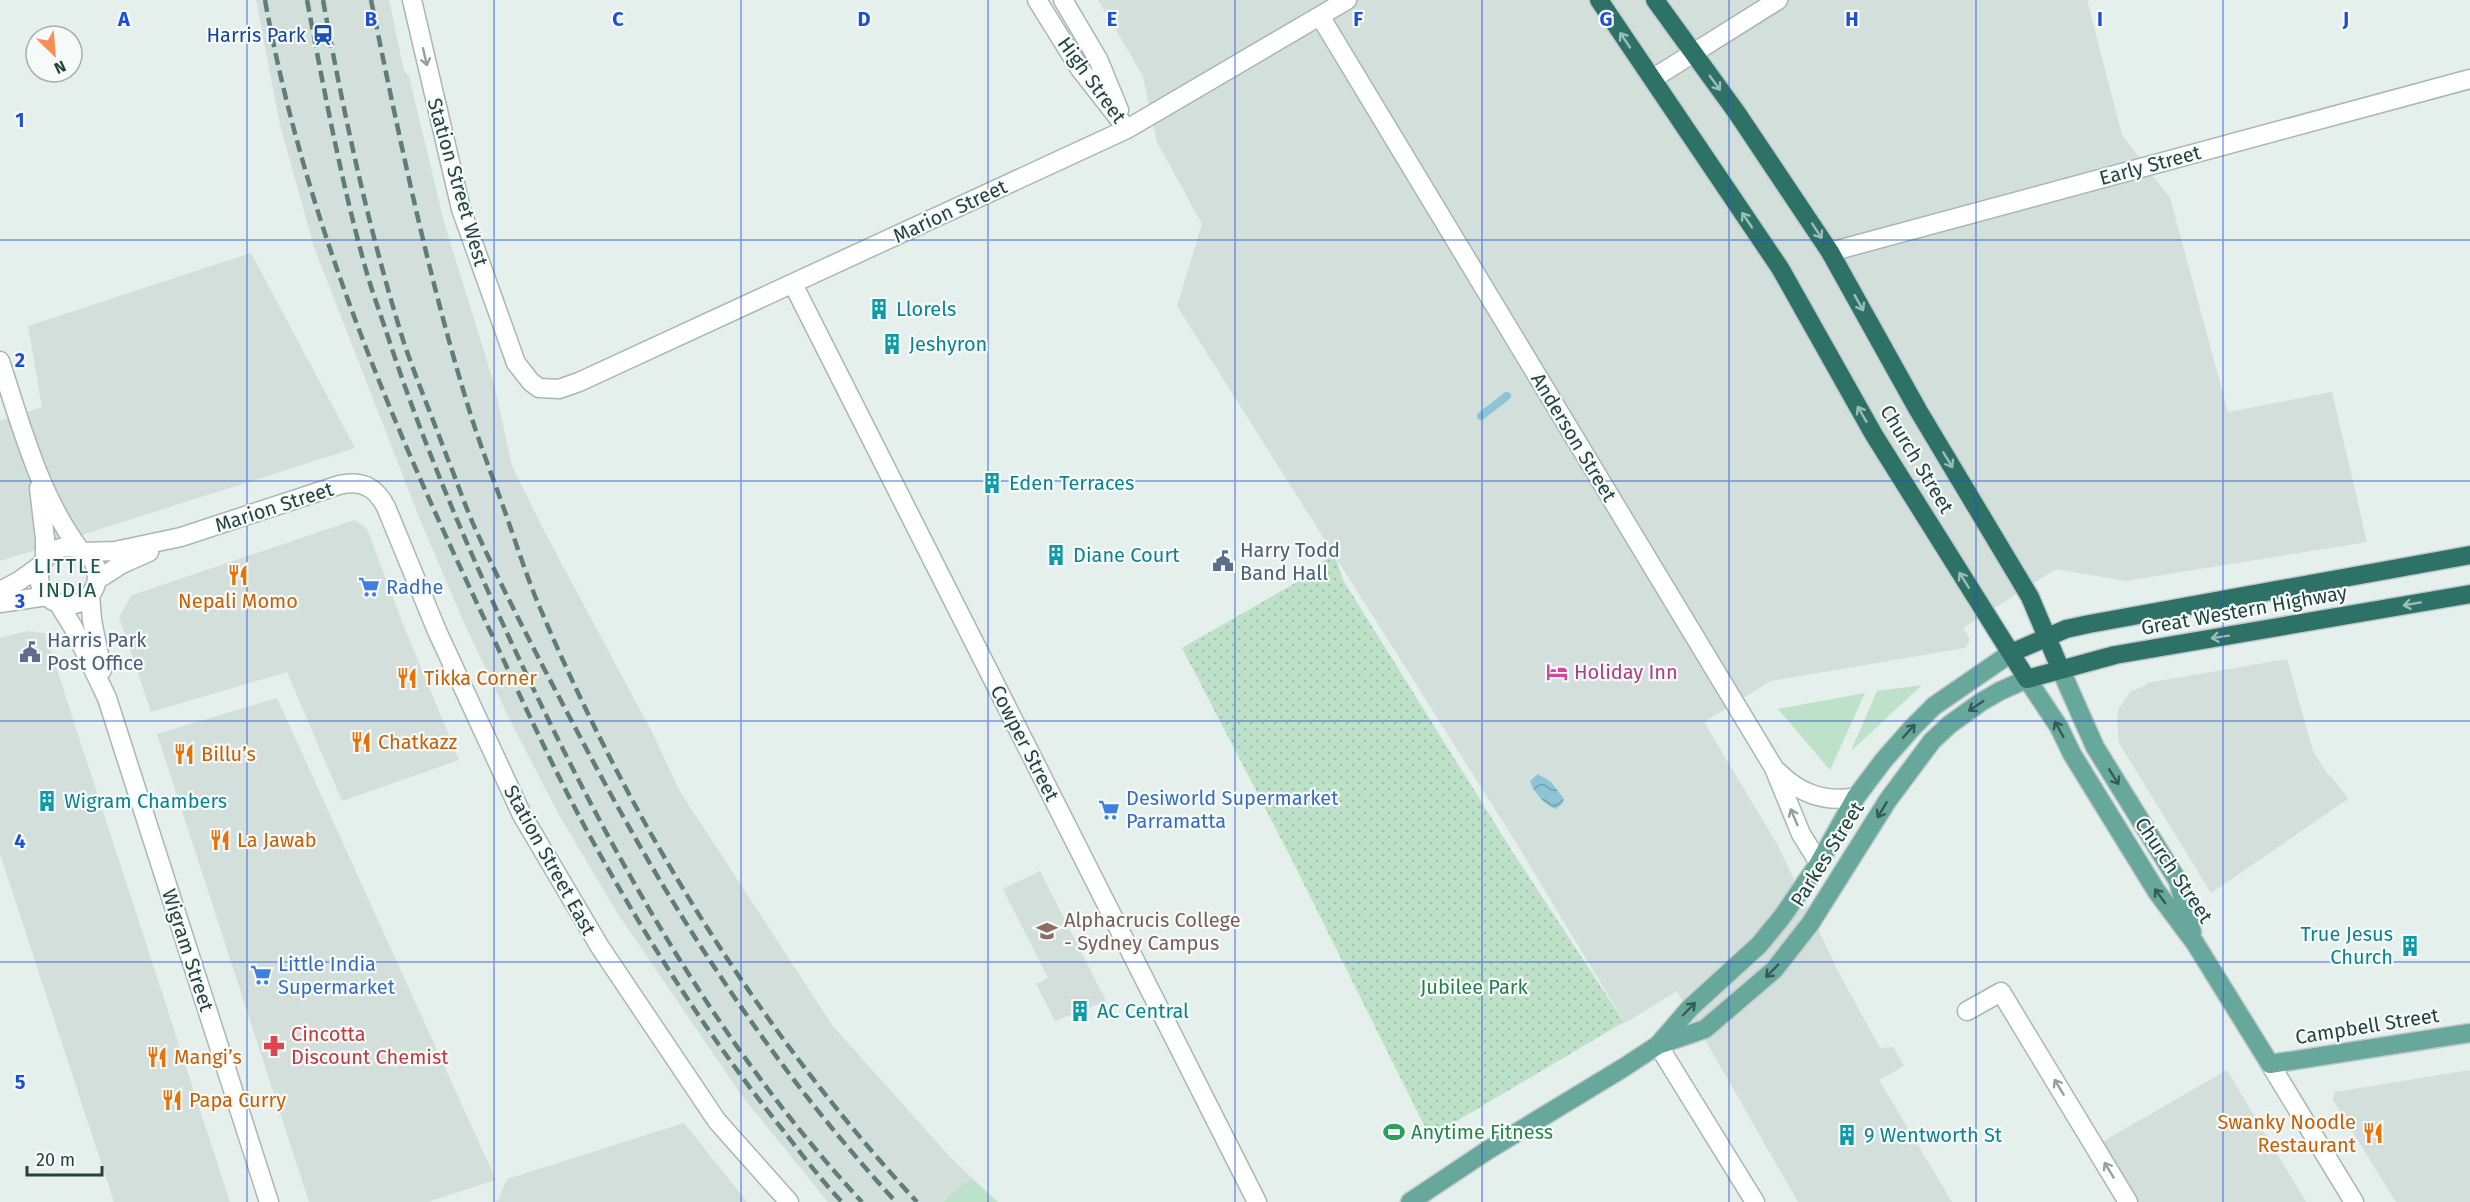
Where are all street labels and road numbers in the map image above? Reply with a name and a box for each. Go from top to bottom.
street label: High Street [1053,32,1132,129]
street label: Station Street West [423,95,494,270]
street label: Early Street [2097,140,2204,190]
street label: Marion Street [889,174,1011,248]
street label: Anderson Street [1526,368,1622,506]
street label: Church Street [1875,400,1959,518]
street label: Marion Street [212,476,337,537]
street label: Great Western Highway [2139,580,2349,640]
street label: Cowper Street [986,681,1065,806]
street label: Station Street East [499,781,602,940]
street label: Parkes Street [1785,797,1869,911]
street label: Church Street [2130,813,2219,928]
street label: Wigram Street [157,886,219,1015]
street label: Campbell Street [2294,1003,2441,1049]

